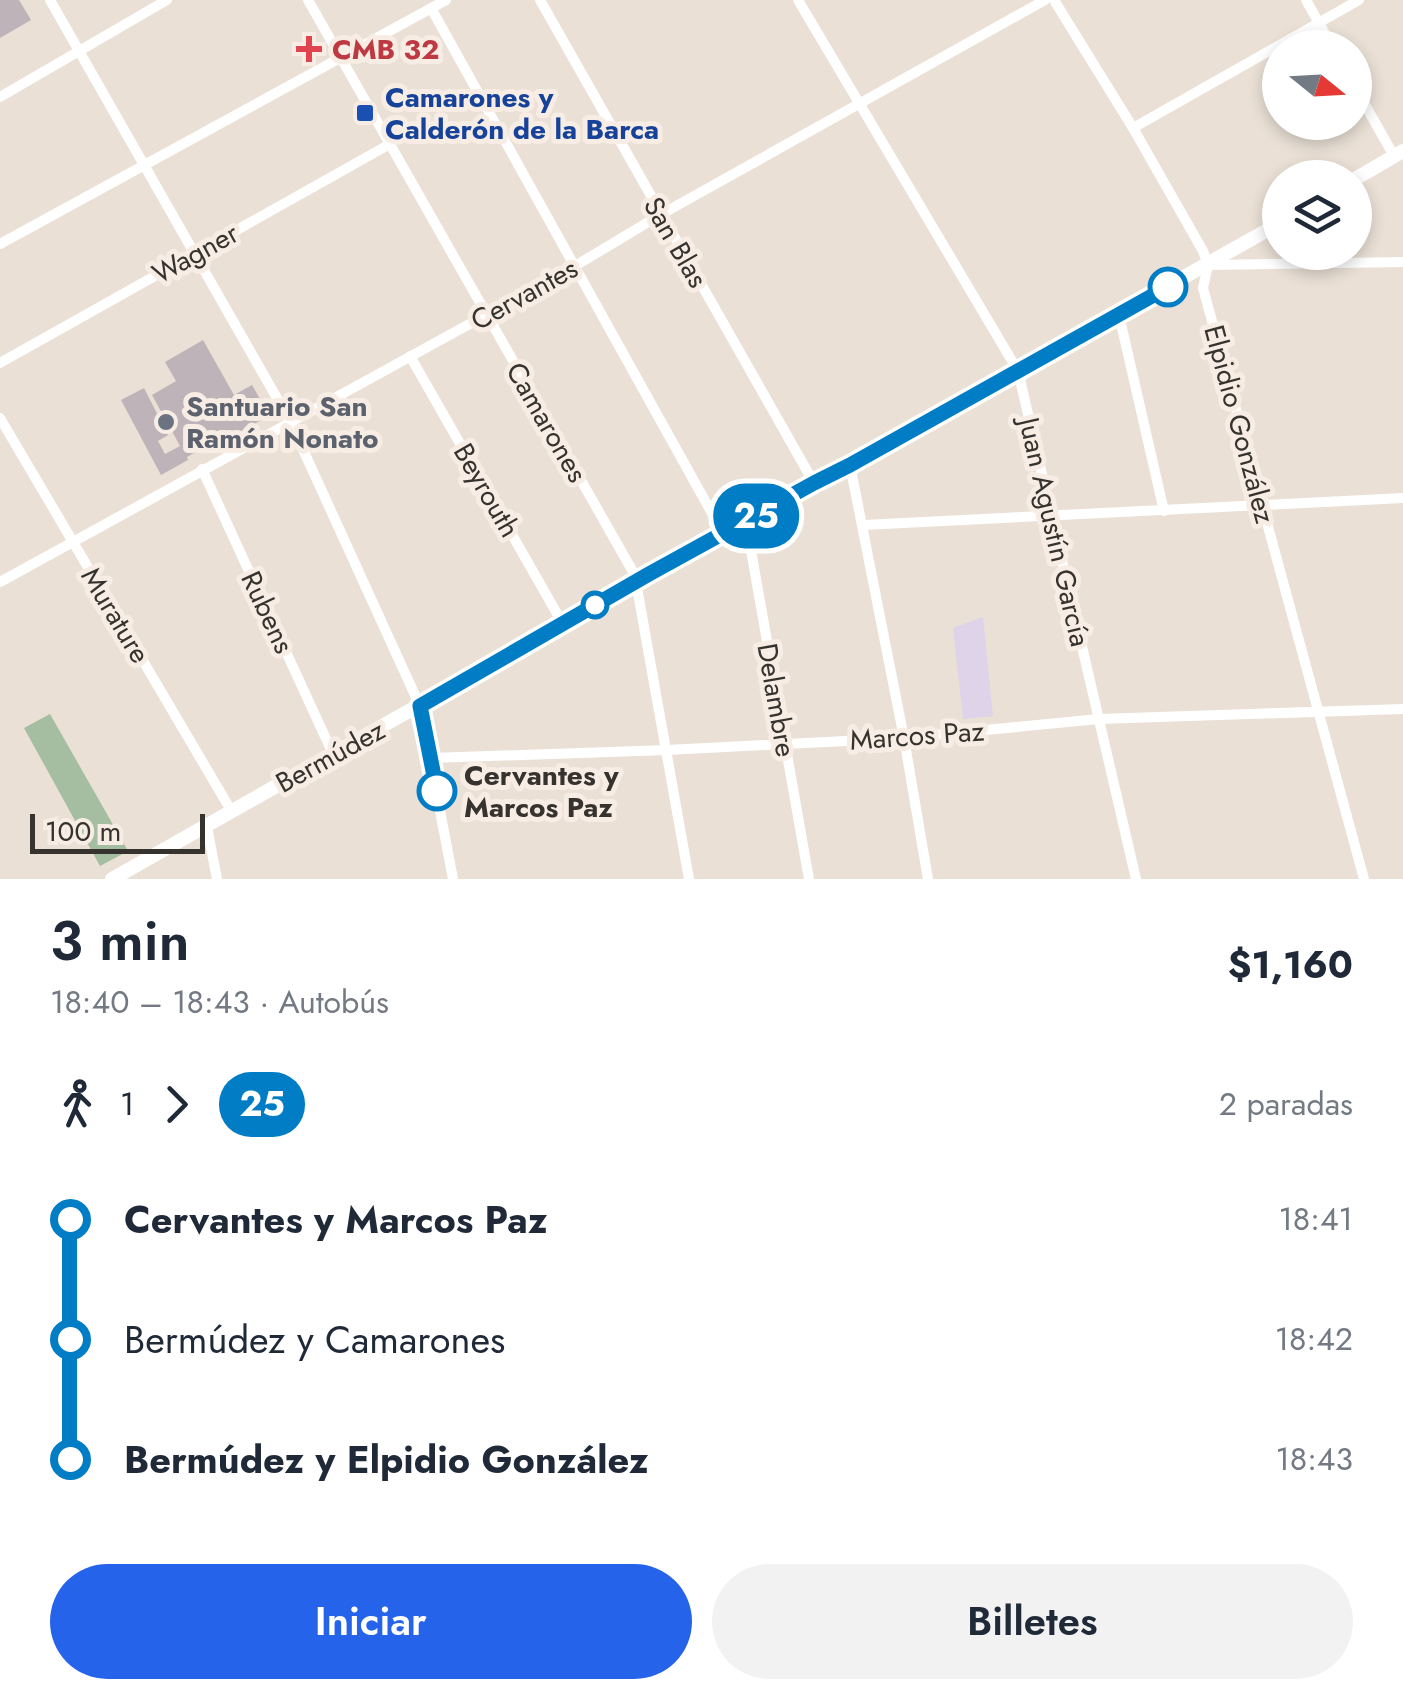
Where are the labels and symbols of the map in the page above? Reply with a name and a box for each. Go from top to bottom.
place label: CMB 32 [332,29,439,70]
north arrow [1262,30,1372,140]
marker: CMB 32 [296,36,322,62]
place label: Camarones y Calderón de la Barca [385,77,659,150]
marker: Camarones y Calderón de la Barca [354,102,376,124]
street label: San Blas [633,189,718,295]
street label: Wagner [145,213,246,294]
street label: Cervantes [463,248,585,341]
unlabelled marker [1149,268,1187,306]
street label: Elpidio González [1193,321,1286,528]
street label: Camarones [496,354,598,490]
place label: Santuario San Ramón Nonato [186,386,379,459]
street label: Juan Agustín García [1007,410,1101,651]
marker: Santuario San Ramón Nonato [155,411,177,433]
street label: Beyrouth [443,436,530,545]
line badge: 25 [711,484,801,548]
street label: Murature [71,559,160,671]
street label: Rubens [231,564,304,660]
unlabelled marker [582,592,608,618]
street label: Delambre [746,640,807,760]
street label: Bermúdez [268,710,392,803]
street label: Marcos Paz [848,710,986,761]
place label: Cervantes y Marcos Paz [464,755,619,828]
marker: Cervantes y Marcos Paz [418,772,456,810]
scale bar [30,809,205,854]

